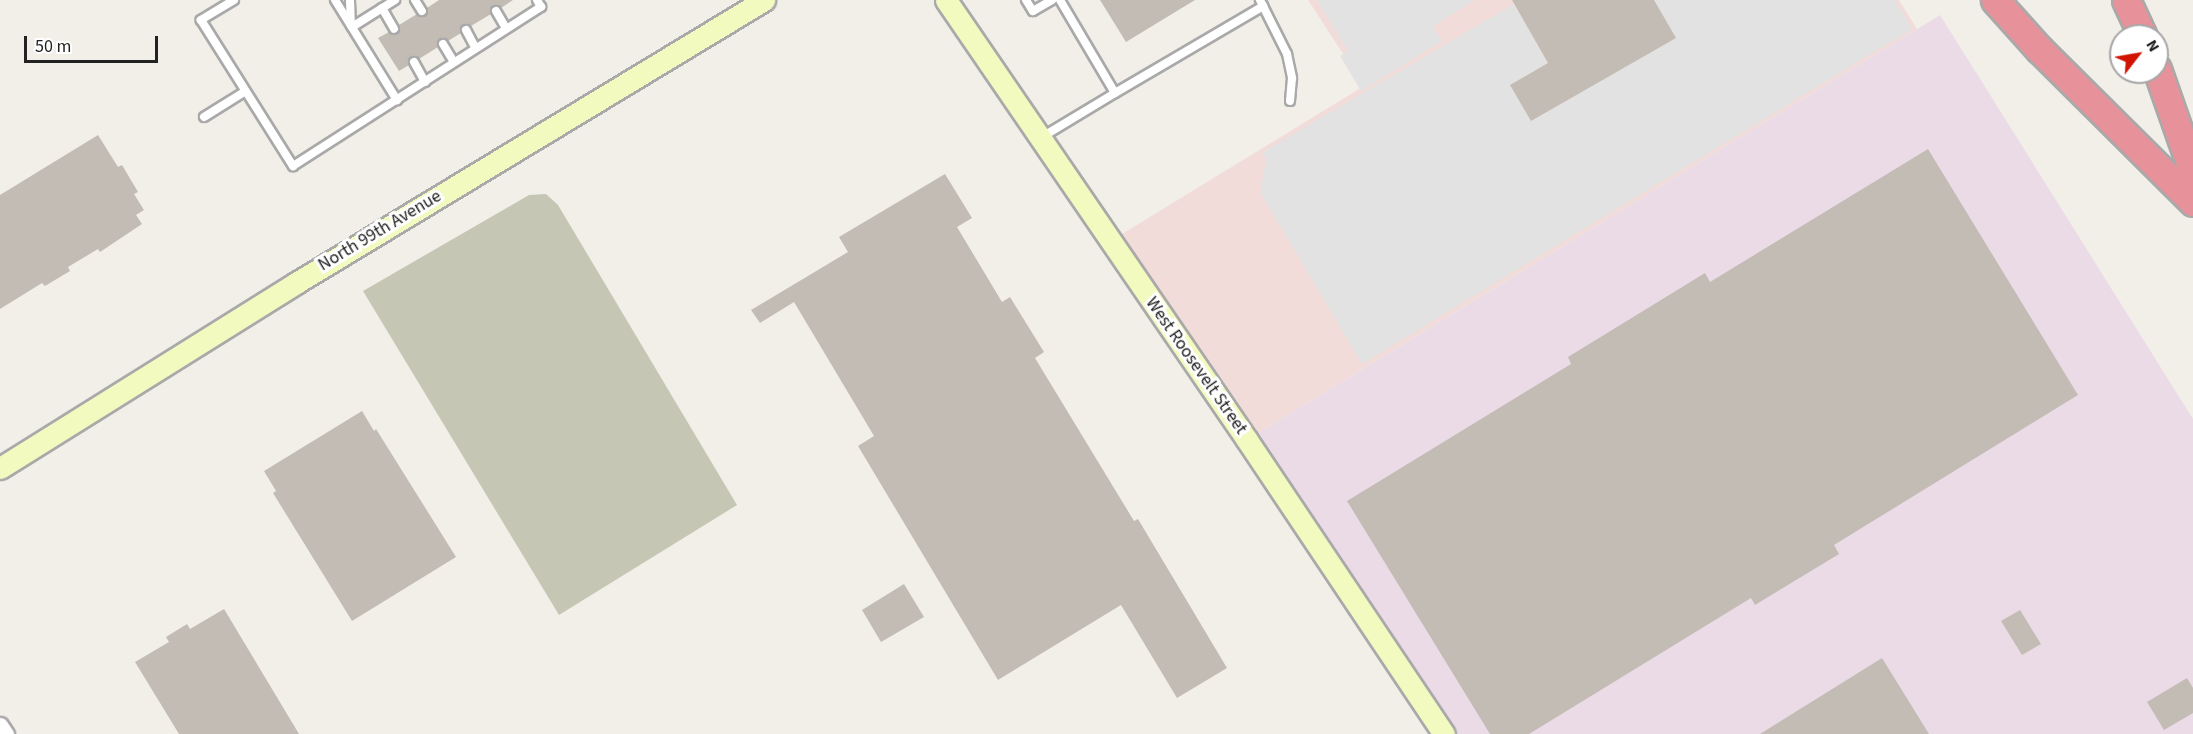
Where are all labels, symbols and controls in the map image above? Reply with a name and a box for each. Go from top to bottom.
scale bar [27,24,160,62]
north arrow [2109,24,2169,84]
text: 50 m [35,34,71,59]
text: N [2141,36,2165,56]
street label: North 99th Avenue [314,186,446,276]
street label: West Roosevelt Street [1140,293,1252,439]

